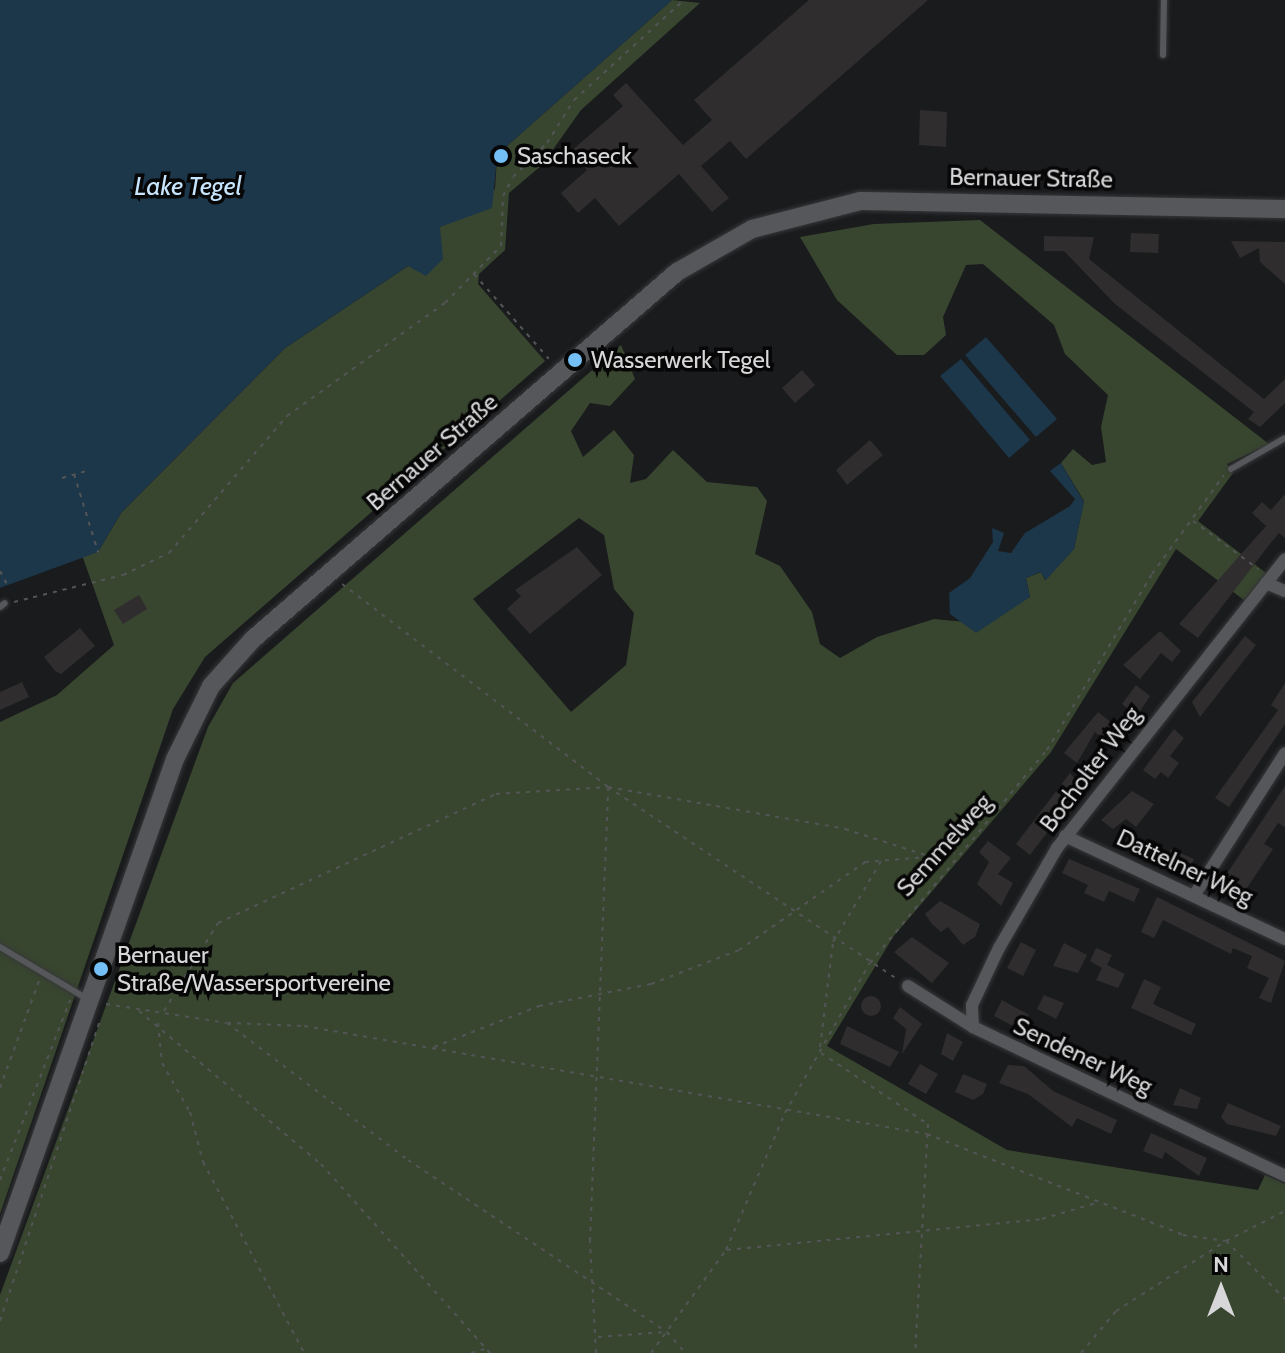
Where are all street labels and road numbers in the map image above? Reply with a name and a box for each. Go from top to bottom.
street label: Bernauer Straße [949,162,1113,194]
street label: Bernauer Straße [361,387,503,517]
street label: Bocholter Weg [1034,701,1146,837]
street label: Semmelweg [891,788,997,902]
street label: Dattelner Weg [1112,823,1258,911]
street label: Sendener Weg [1009,1011,1157,1101]

